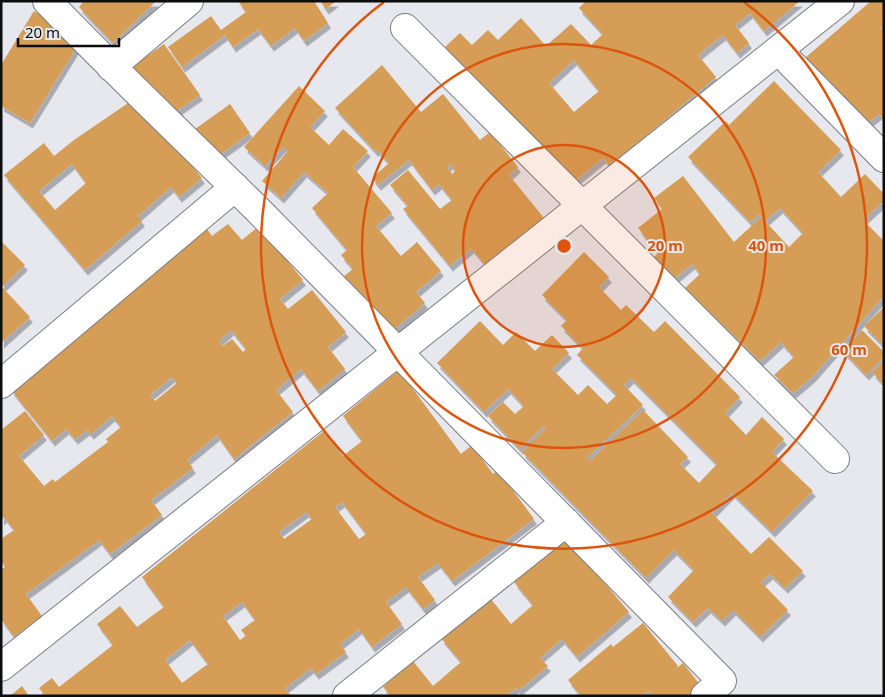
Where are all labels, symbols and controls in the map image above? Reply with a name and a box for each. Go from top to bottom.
scale bar [18,15,119,47]
text: 20 m [25,22,60,42]
text: 20 m [647,235,683,255]
text: 40 m [748,235,784,255]
centre of rings [555,237,573,255]
text: 60 m [831,339,867,359]

